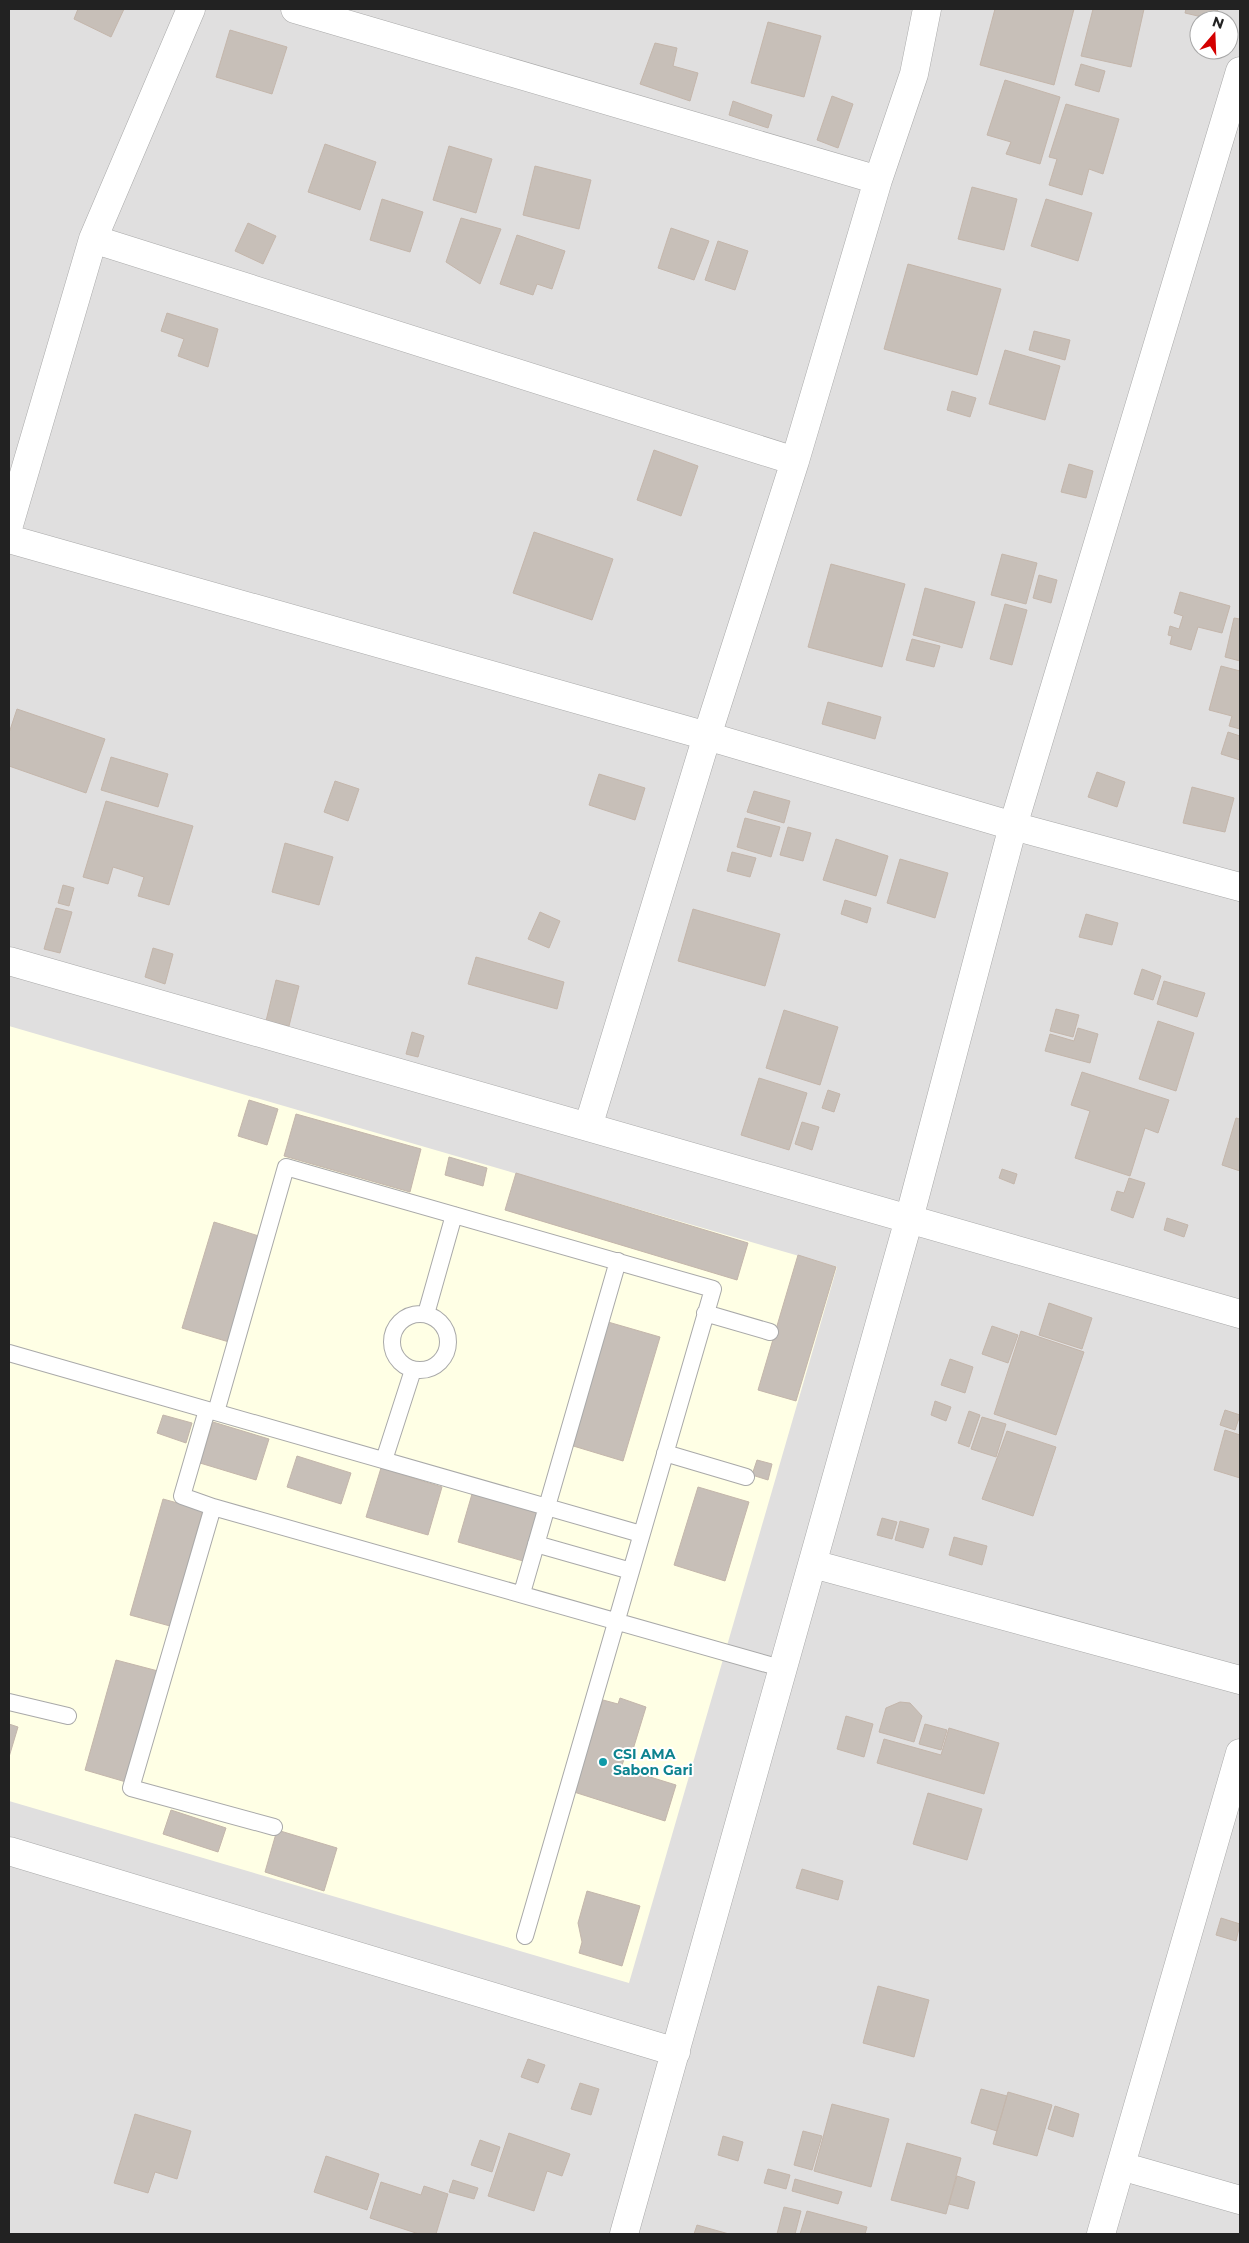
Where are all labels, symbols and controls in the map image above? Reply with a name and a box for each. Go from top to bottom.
north arrow [1189,10,1239,60]
text: N [1210,12,1227,33]
place label: CSI AMA Sabon Gari [613,1745,693,1779]
marker: CSI AMA Sabon Gari [597,1756,609,1768]

